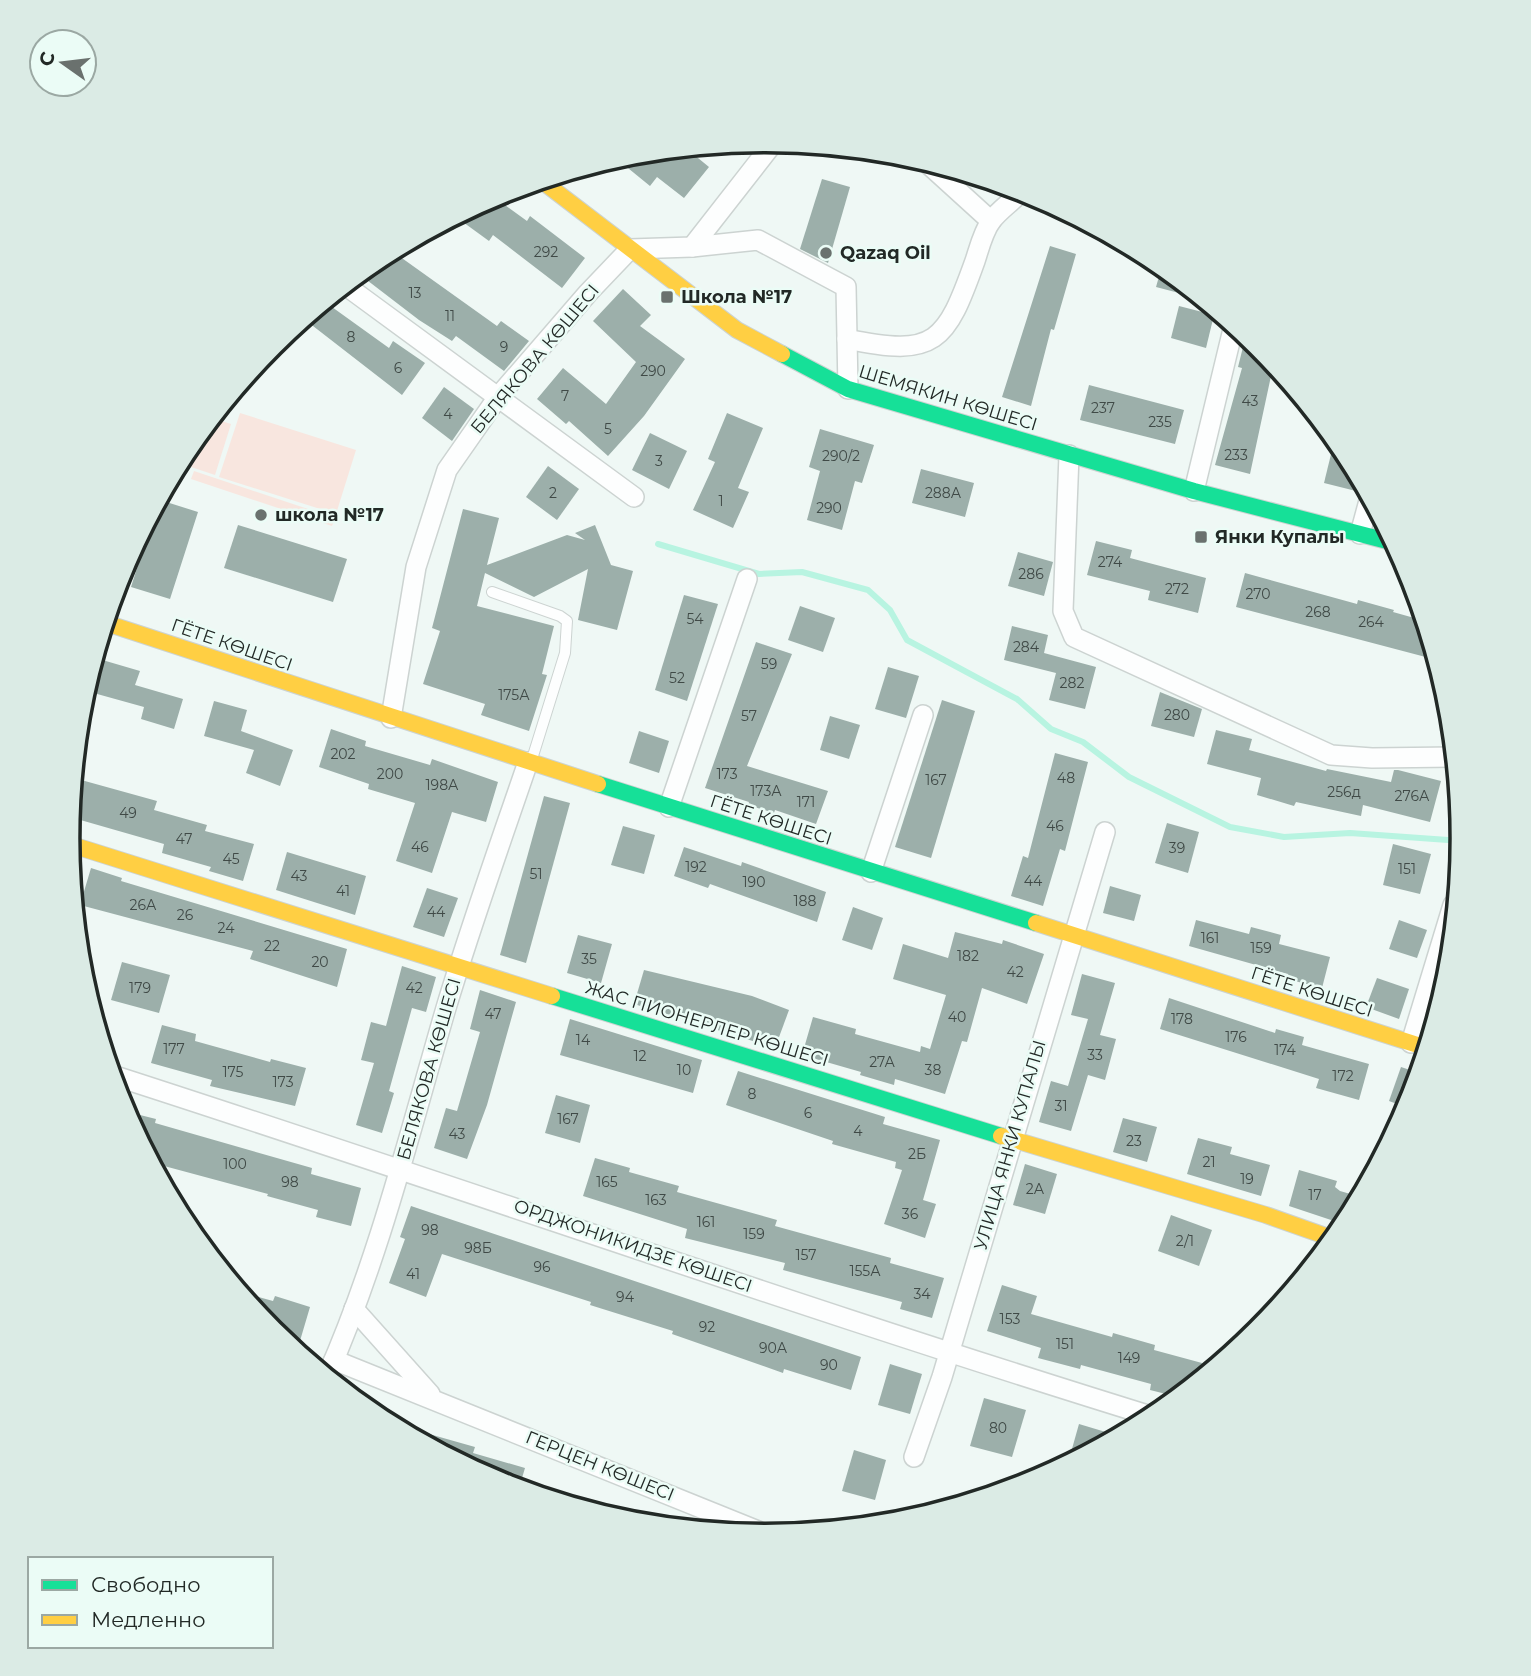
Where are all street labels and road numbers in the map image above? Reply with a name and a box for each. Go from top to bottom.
street label: БЕЛЯКОВА КӨШЕСІ [466,280,604,438]
street label: ШЕМЯКИН КӨШЕСІ [856,360,1040,436]
street label: ГЁТЕ КӨШЕСІ [168,614,296,676]
street label: ГЁТЕ КӨШЕСІ [707,790,835,850]
street label: ГЁТЕ КӨШЕСІ [1248,962,1376,1022]
street label: БЕЛЯКОВА КӨШЕСІ [392,975,466,1163]
street label: ЖАС ПИОНЕРЛЕР КӨШЕСІ [583,976,831,1072]
street label: УЛИЦА ЯНКИ КУПАЛЫ [969,1037,1051,1253]
street label: ОРДЖОНИКИДЗЕ КӨШЕСІ [511,1195,755,1297]
street label: ГЕРЦЕН КӨШЕСІ [522,1426,678,1506]

